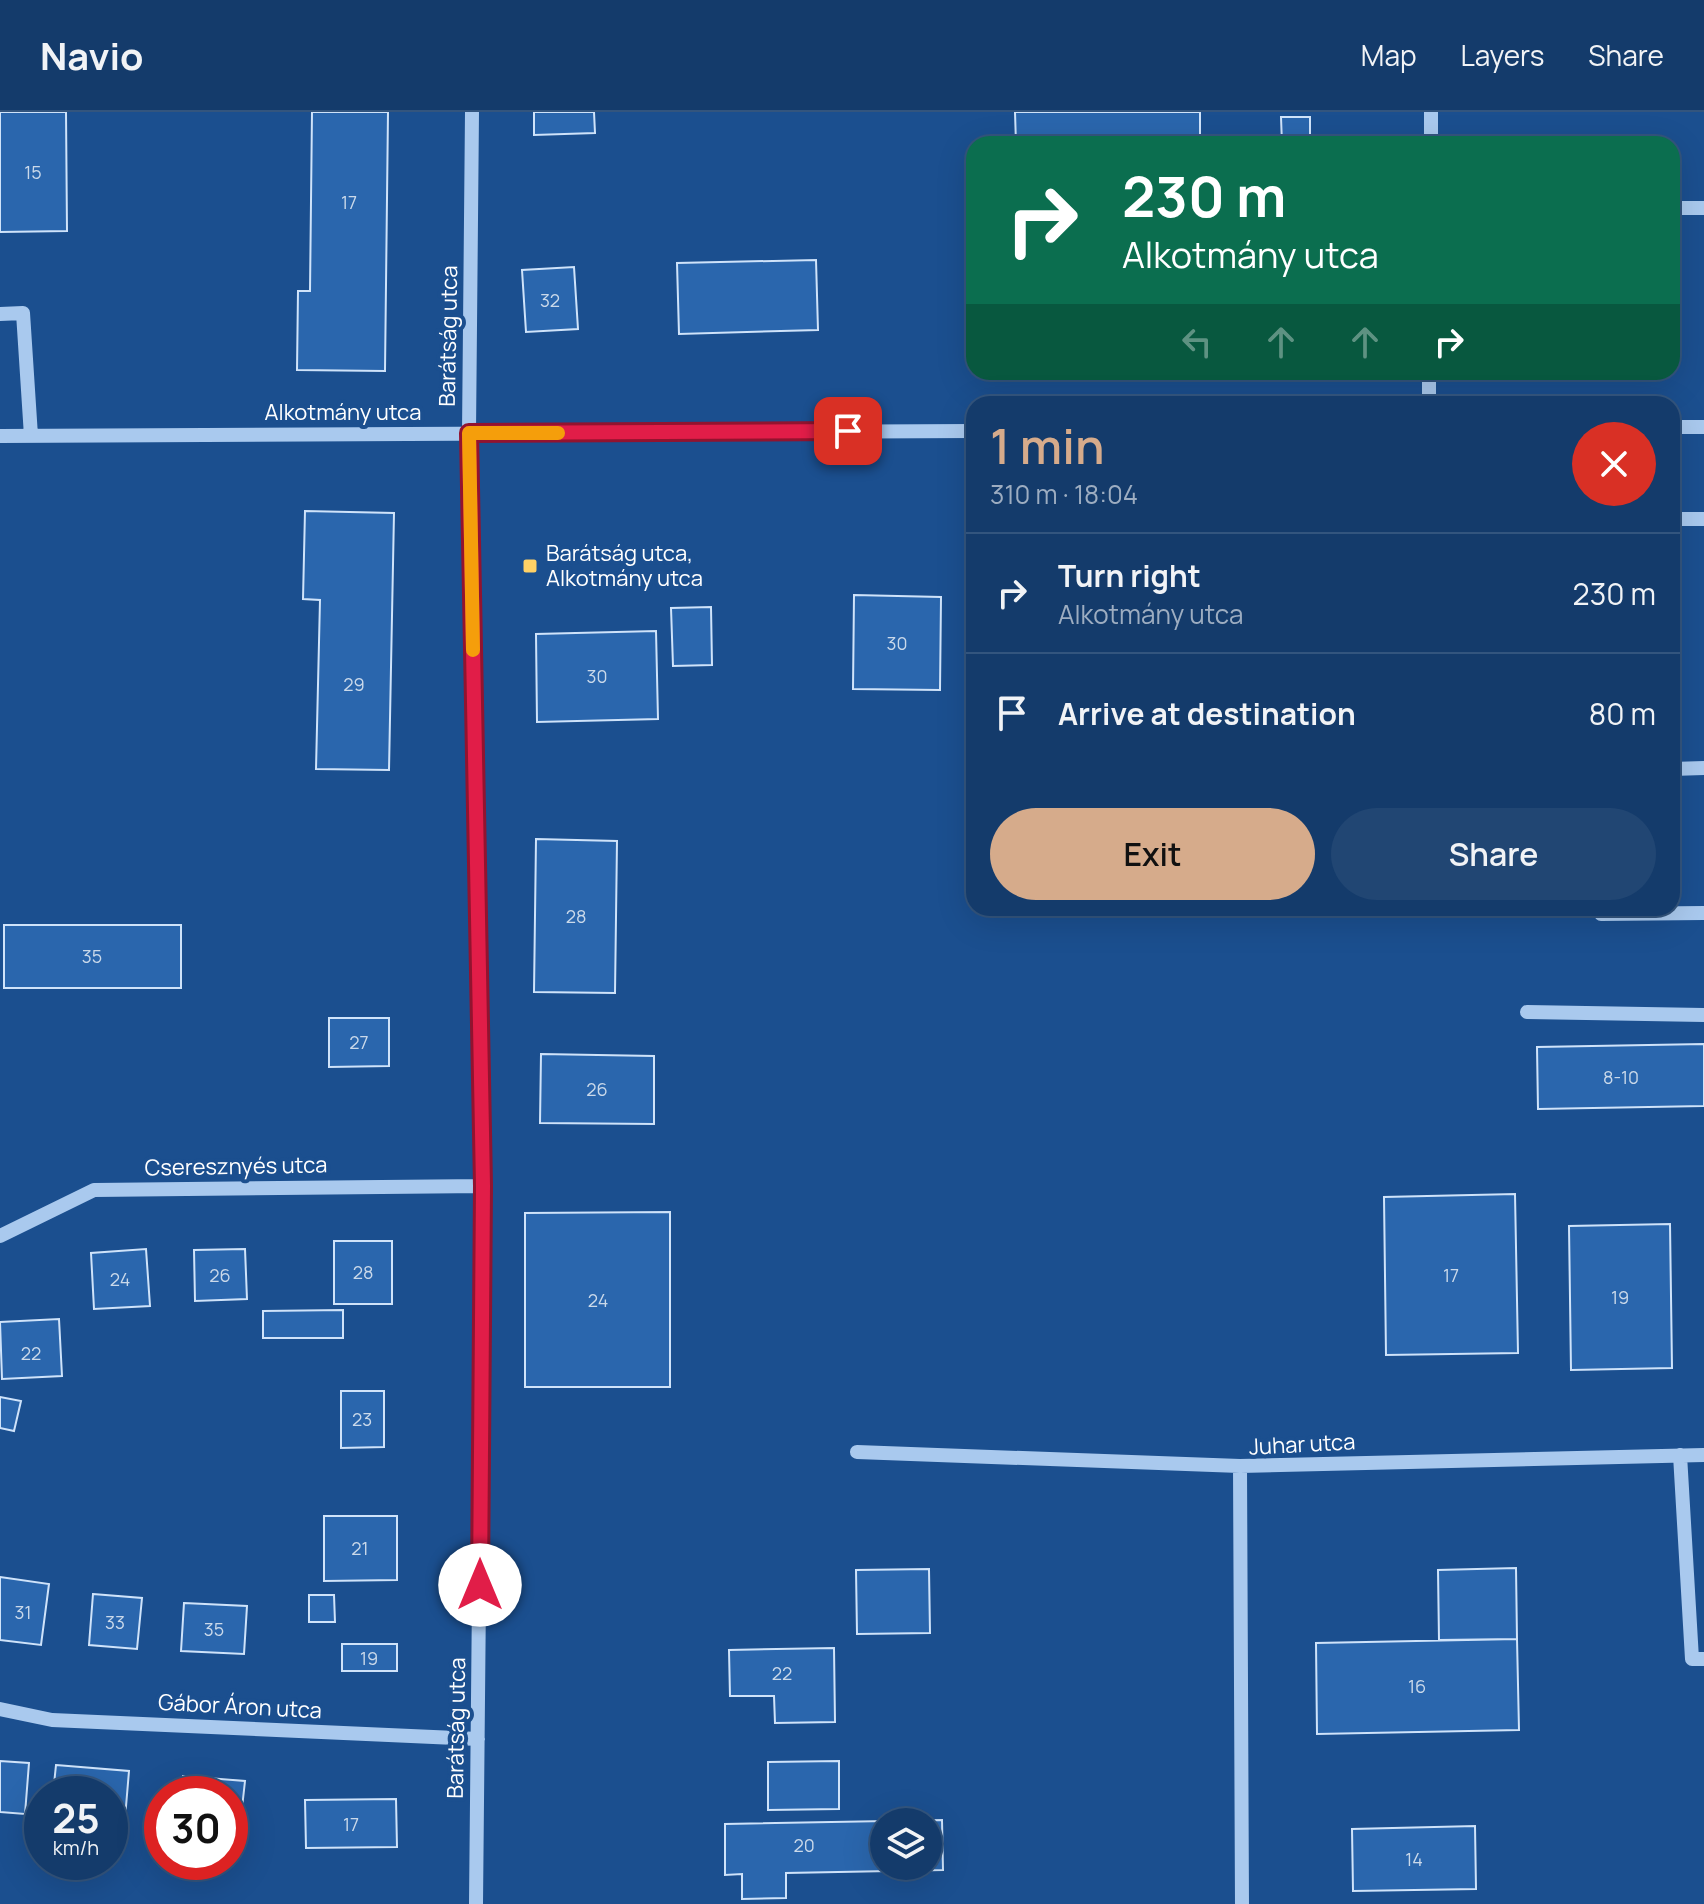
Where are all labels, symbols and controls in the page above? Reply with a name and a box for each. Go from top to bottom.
text: Navio [40,29,144,81]
text: Map [1361,36,1417,74]
text: Layers [1461,36,1544,74]
text: Share [1588,36,1664,74]
text: 230 m [1122,157,1286,234]
house number: 15 [24,160,42,184]
icon: right [990,168,1094,272]
house number: 17 [341,190,357,214]
text: Alkotmány utca [1122,230,1379,279]
street label: Barátság utca [432,265,464,407]
house number: 32 [540,288,560,312]
icon: left [1175,320,1219,364]
icon: ahead [1259,320,1303,364]
icon: ahead [1343,320,1387,364]
icon: right [1427,320,1471,364]
street label: Alkotmány utca [265,397,421,427]
pin [814,397,882,465]
icon: arrive [826,409,870,453]
text: 1 min [990,413,1104,478]
button: close [1572,422,1656,506]
text: 310 m · 18:04 [990,476,1138,512]
place label: Barátság utca, Alkotmány utca [546,538,703,593]
text: Turn right [1058,555,1201,596]
marker: Barátság utca, Alkotmány utca [521,557,539,575]
icon: right [990,571,1034,615]
text: 230 m [1573,573,1656,614]
text: Alkotmány utca [1058,596,1243,632]
house number: 30 [887,631,907,655]
house number: 30 [587,664,607,688]
house number: 29 [343,672,365,696]
icon: arrive [990,691,1034,735]
text: Arrive at destination [1058,693,1356,734]
text: 80 m [1589,693,1656,734]
button: Exit [990,808,1315,900]
button: Share [1331,808,1656,900]
house number: 28 [566,904,586,928]
house number: 35 [82,944,102,968]
house number: 27 [349,1030,369,1054]
house number: 8-10 [1603,1065,1639,1089]
house number: 26 [586,1077,608,1101]
street label: Cseresznyés utca [144,1149,328,1183]
house number: 28 [353,1260,373,1284]
house number: 26 [209,1263,231,1287]
house number: 17 [1443,1263,1459,1287]
house number: 24 [110,1267,130,1291]
house number: 19 [1611,1285,1629,1309]
house number: 24 [588,1288,608,1312]
house number: 22 [21,1341,41,1365]
house number: 23 [352,1407,372,1431]
street label: Juhar utca [1248,1426,1356,1462]
house number: 21 [351,1536,369,1560]
position arrow [438,1543,522,1627]
house number: 31 [15,1600,31,1624]
house number: 33 [105,1610,125,1634]
house number: 35 [204,1617,224,1641]
house number: 19 [360,1646,378,1670]
street label: Barátság utca [440,1657,472,1799]
house number: 22 [772,1661,792,1685]
house number: 16 [1408,1674,1426,1698]
street label: Gábor Áron utca [157,1687,323,1725]
speed limit sign: 30 [144,1776,248,1880]
text: 25 [52,1790,100,1845]
map controls [870,1808,942,1880]
button: layers [870,1808,942,1880]
house number: 17 [343,1812,359,1836]
house number: 20 [793,1833,815,1857]
text: km/h [53,1834,99,1861]
house number: 14 [1405,1847,1423,1871]

